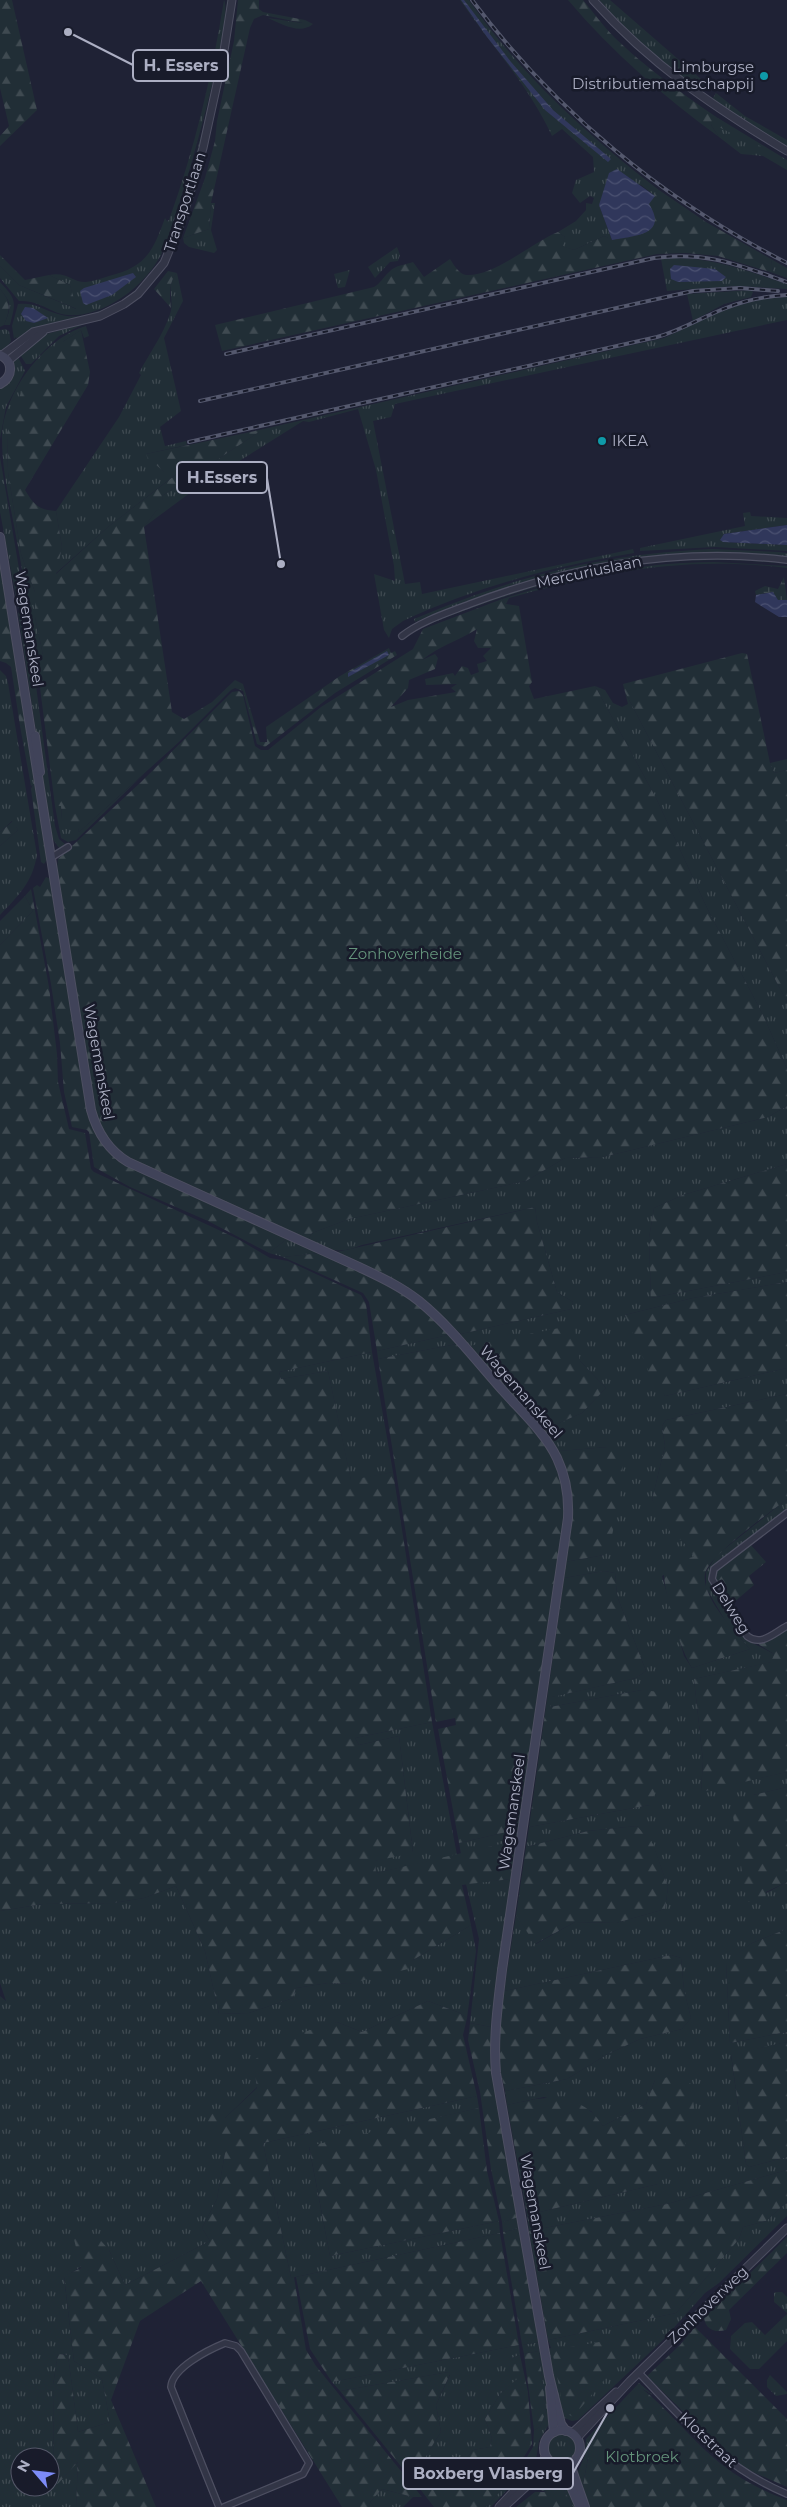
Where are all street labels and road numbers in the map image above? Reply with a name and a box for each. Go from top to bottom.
street label: Transportlaan [159,149,210,254]
street label: Mercuriuslaan [535,551,643,592]
street label: Wagemanskeel [11,570,48,688]
street label: Wagemanskeel [80,1003,119,1121]
street label: Wagemanskeel [476,1341,567,1442]
street label: Delweg [708,1578,755,1637]
street label: Wagemanskeel [494,1753,529,1871]
street label: Wagemanskeel [516,2153,555,2271]
street label: Zonhoverweg [664,2262,752,2348]
street label: Klotstraat [675,2408,741,2471]

